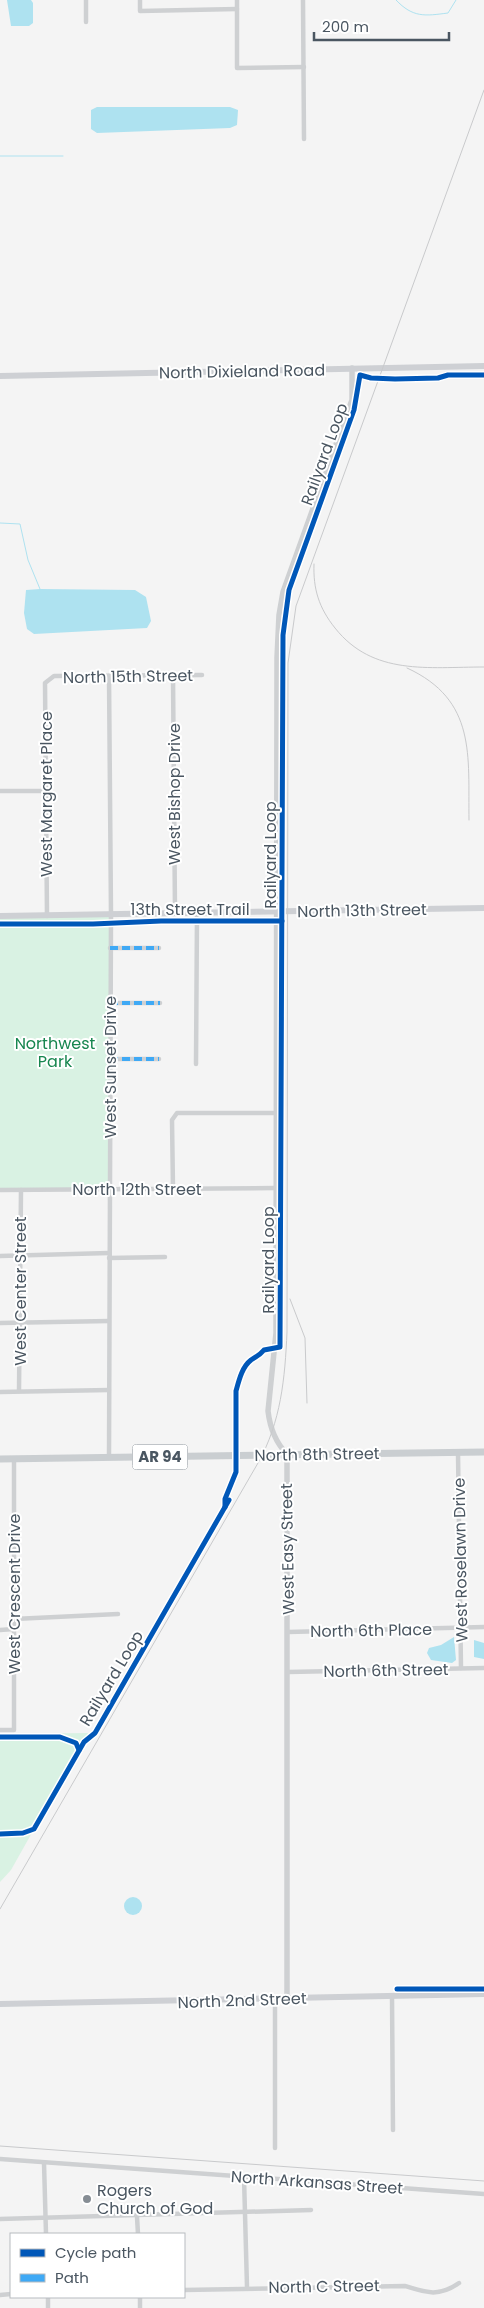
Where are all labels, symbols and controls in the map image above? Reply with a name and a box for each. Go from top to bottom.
scale bar [314,10,449,42]
text: 200 m [322,16,369,37]
street label: North Dixieland Road [159,359,325,384]
street label: Railyard Loop [295,400,354,509]
street label: North 15th Street [63,664,193,689]
street label: West Margaret Place [35,711,58,877]
street label: West Bishop Drive [163,723,186,865]
street label: Railyard Loop [259,801,282,909]
street label: 13th Street Trail [130,898,250,921]
street label: North 13th Street [297,898,427,923]
street label: West Sunset Drive [99,996,122,1138]
park label: Northwest Park [15,1032,96,1073]
street label: North 12th Street [72,1178,202,1201]
street label: Railyard Loop [257,1206,280,1314]
street label: West Center Street [9,1216,32,1366]
street label: North 8th Street [254,1442,380,1467]
road number: AR 94 [132,1444,188,1470]
street label: West Roselawn Drive [448,1477,473,1643]
street label: West Easy Street [275,1483,300,1615]
street label: West Crescent Drive [3,1514,26,1674]
street label: North 6th Place [310,1618,432,1643]
street label: Railyard Loop [74,1626,149,1730]
street label: North 6th Street [323,1658,449,1683]
street label: North 2nd Street [177,1987,307,2014]
street label: North Arkansas Street [230,2165,404,2200]
place label: Rogers Church of God [97,2179,213,2220]
marker: Rogers Church of God [81,2193,93,2205]
legend [10,2233,185,2298]
text: Cycle path [55,2242,136,2263]
text: Path [55,2267,89,2288]
street label: North C Street [268,2274,380,2299]

